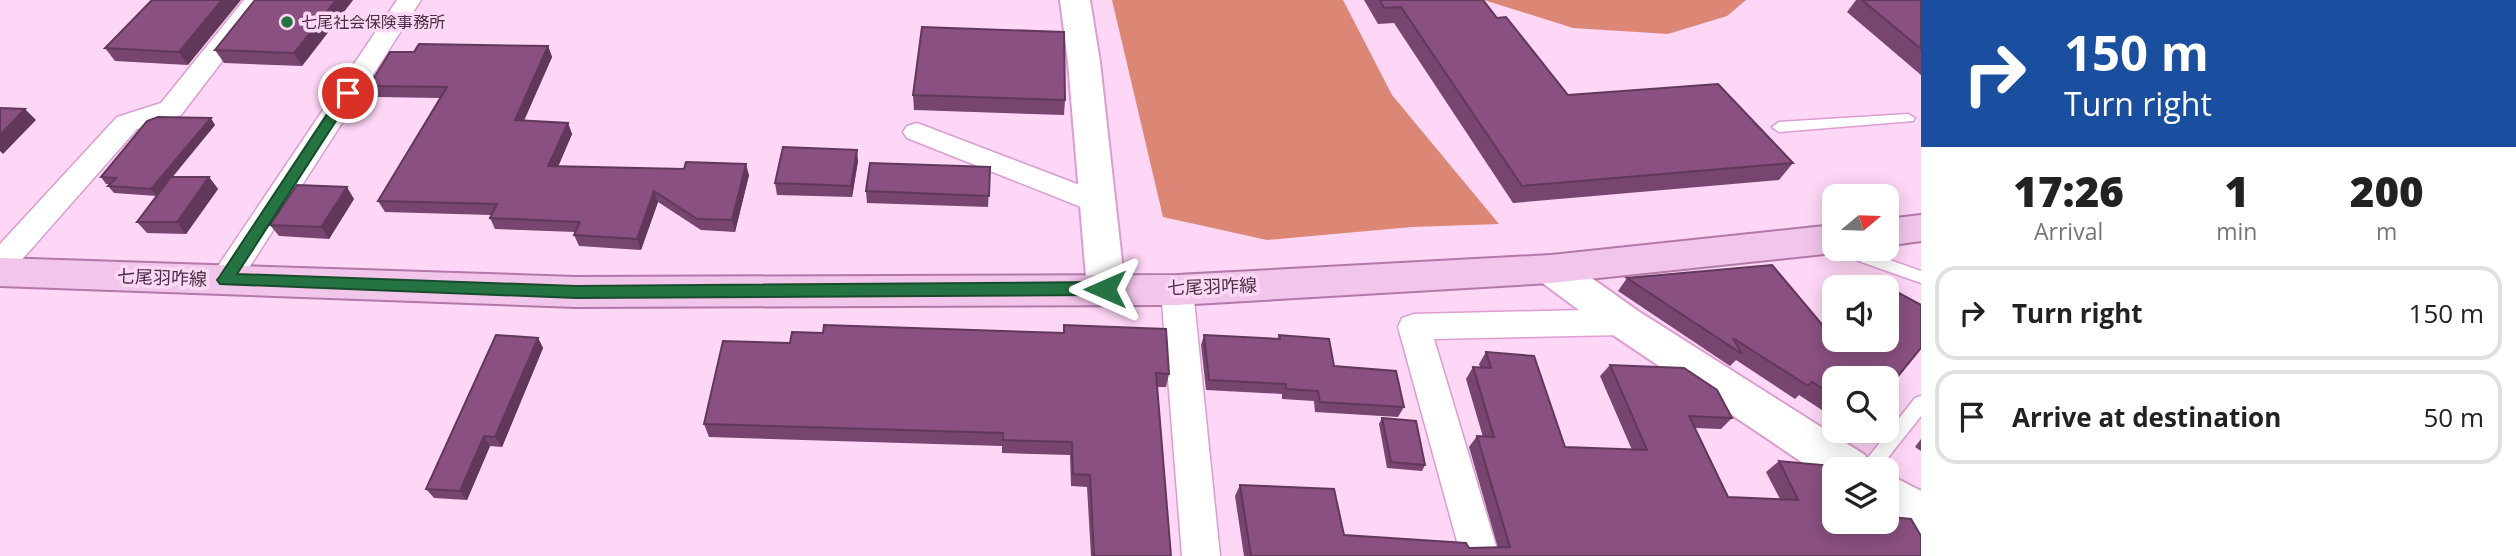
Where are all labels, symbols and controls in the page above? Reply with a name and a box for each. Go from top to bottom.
place label: 七尾社会保険事務所 [301,11,445,33]
marker: 七尾社会保険事務所 [279,14,295,30]
text: 150 m [2064,19,2209,85]
icon: right [1949,28,2040,119]
pin [318,63,378,123]
icon: arrive [329,74,367,112]
text: Turn right [2064,82,2212,125]
text: 17:26 [2013,162,2124,219]
text: 1 [2225,162,2249,219]
text: 200 [2350,162,2424,219]
north arrow [1822,184,1899,261]
map controls [1822,184,1899,534]
text: Arrival [2034,215,2103,247]
text: min [2216,215,2257,247]
text: m [2376,215,2397,247]
position arrow [1068,252,1142,326]
street label: 七尾羽咋線 [117,263,207,291]
street label: 七尾羽咋線 [1167,272,1257,300]
button: sound [1822,275,1899,352]
icon: right [1953,294,1991,332]
text: Turn right [2012,295,2143,331]
text: 150 m [2409,295,2484,331]
button: search [1822,366,1899,443]
icon: arrive [1953,398,1991,436]
text: Arrive at destination [2012,399,2281,435]
text: 50 m [2423,399,2484,435]
button: layers [1822,457,1899,534]

